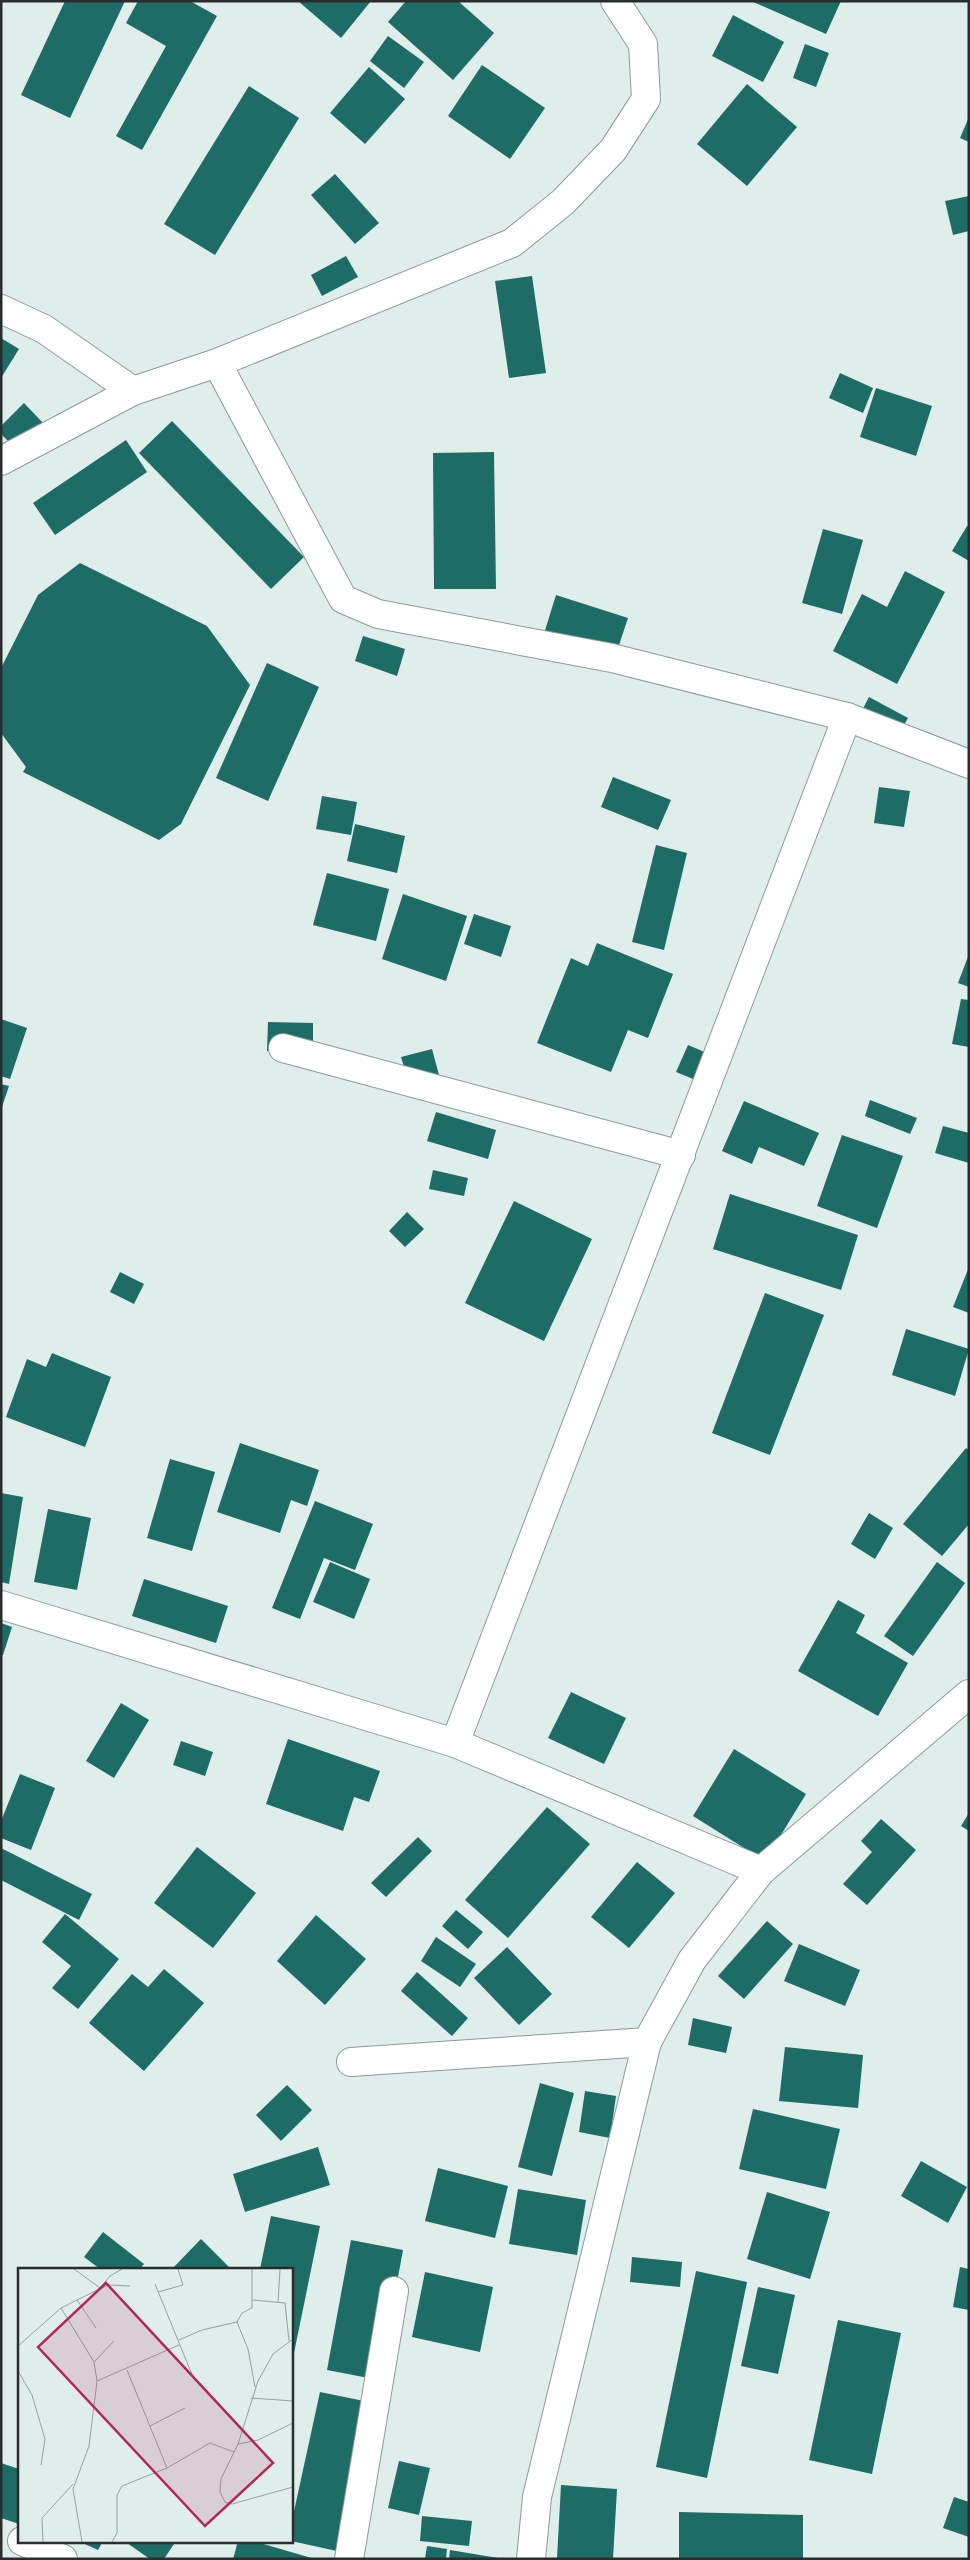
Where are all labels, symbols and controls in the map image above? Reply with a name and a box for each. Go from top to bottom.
inset map [18,2268,292,2542]

